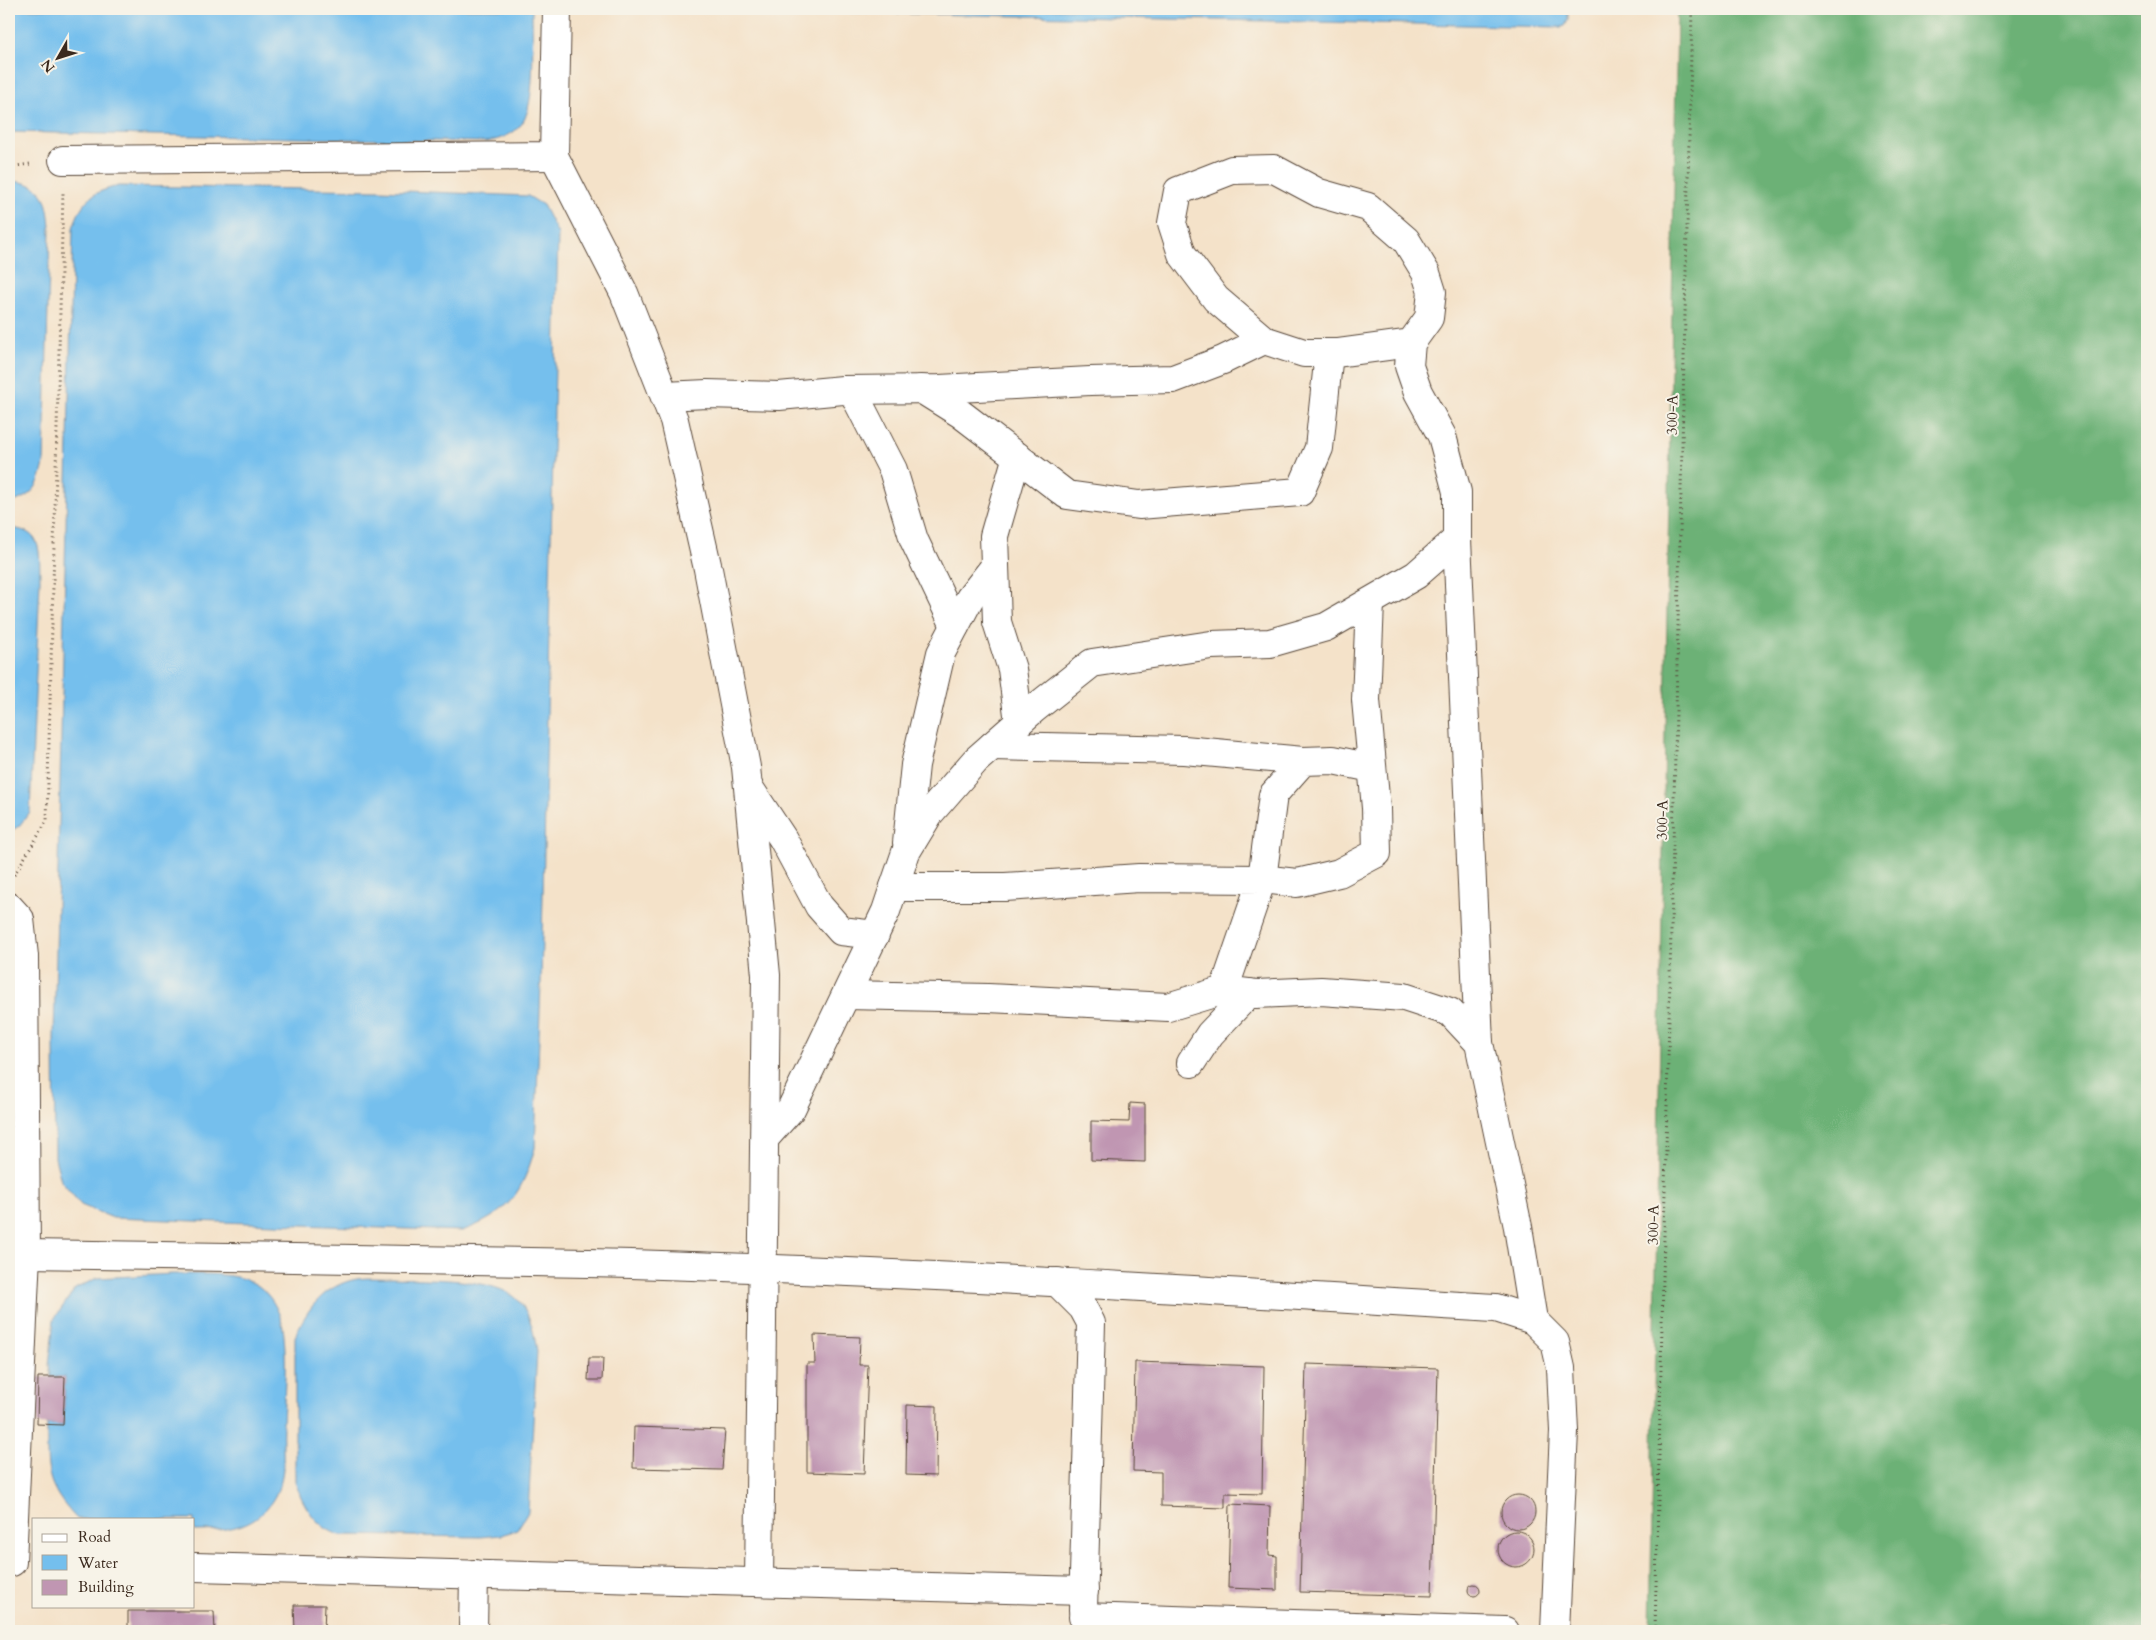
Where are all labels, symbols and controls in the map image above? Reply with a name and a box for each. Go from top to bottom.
north arrow [32,32,82,82]
text: N [37,55,59,77]
street label: 300-A [1662,394,1682,435]
street label: 300-A [1652,799,1672,840]
street label: 300-A [1643,1204,1663,1245]
legend [32,1518,195,1608]
text: Road [78,1527,111,1547]
text: Water [77,1553,119,1573]
text: Building [78,1577,134,1597]

